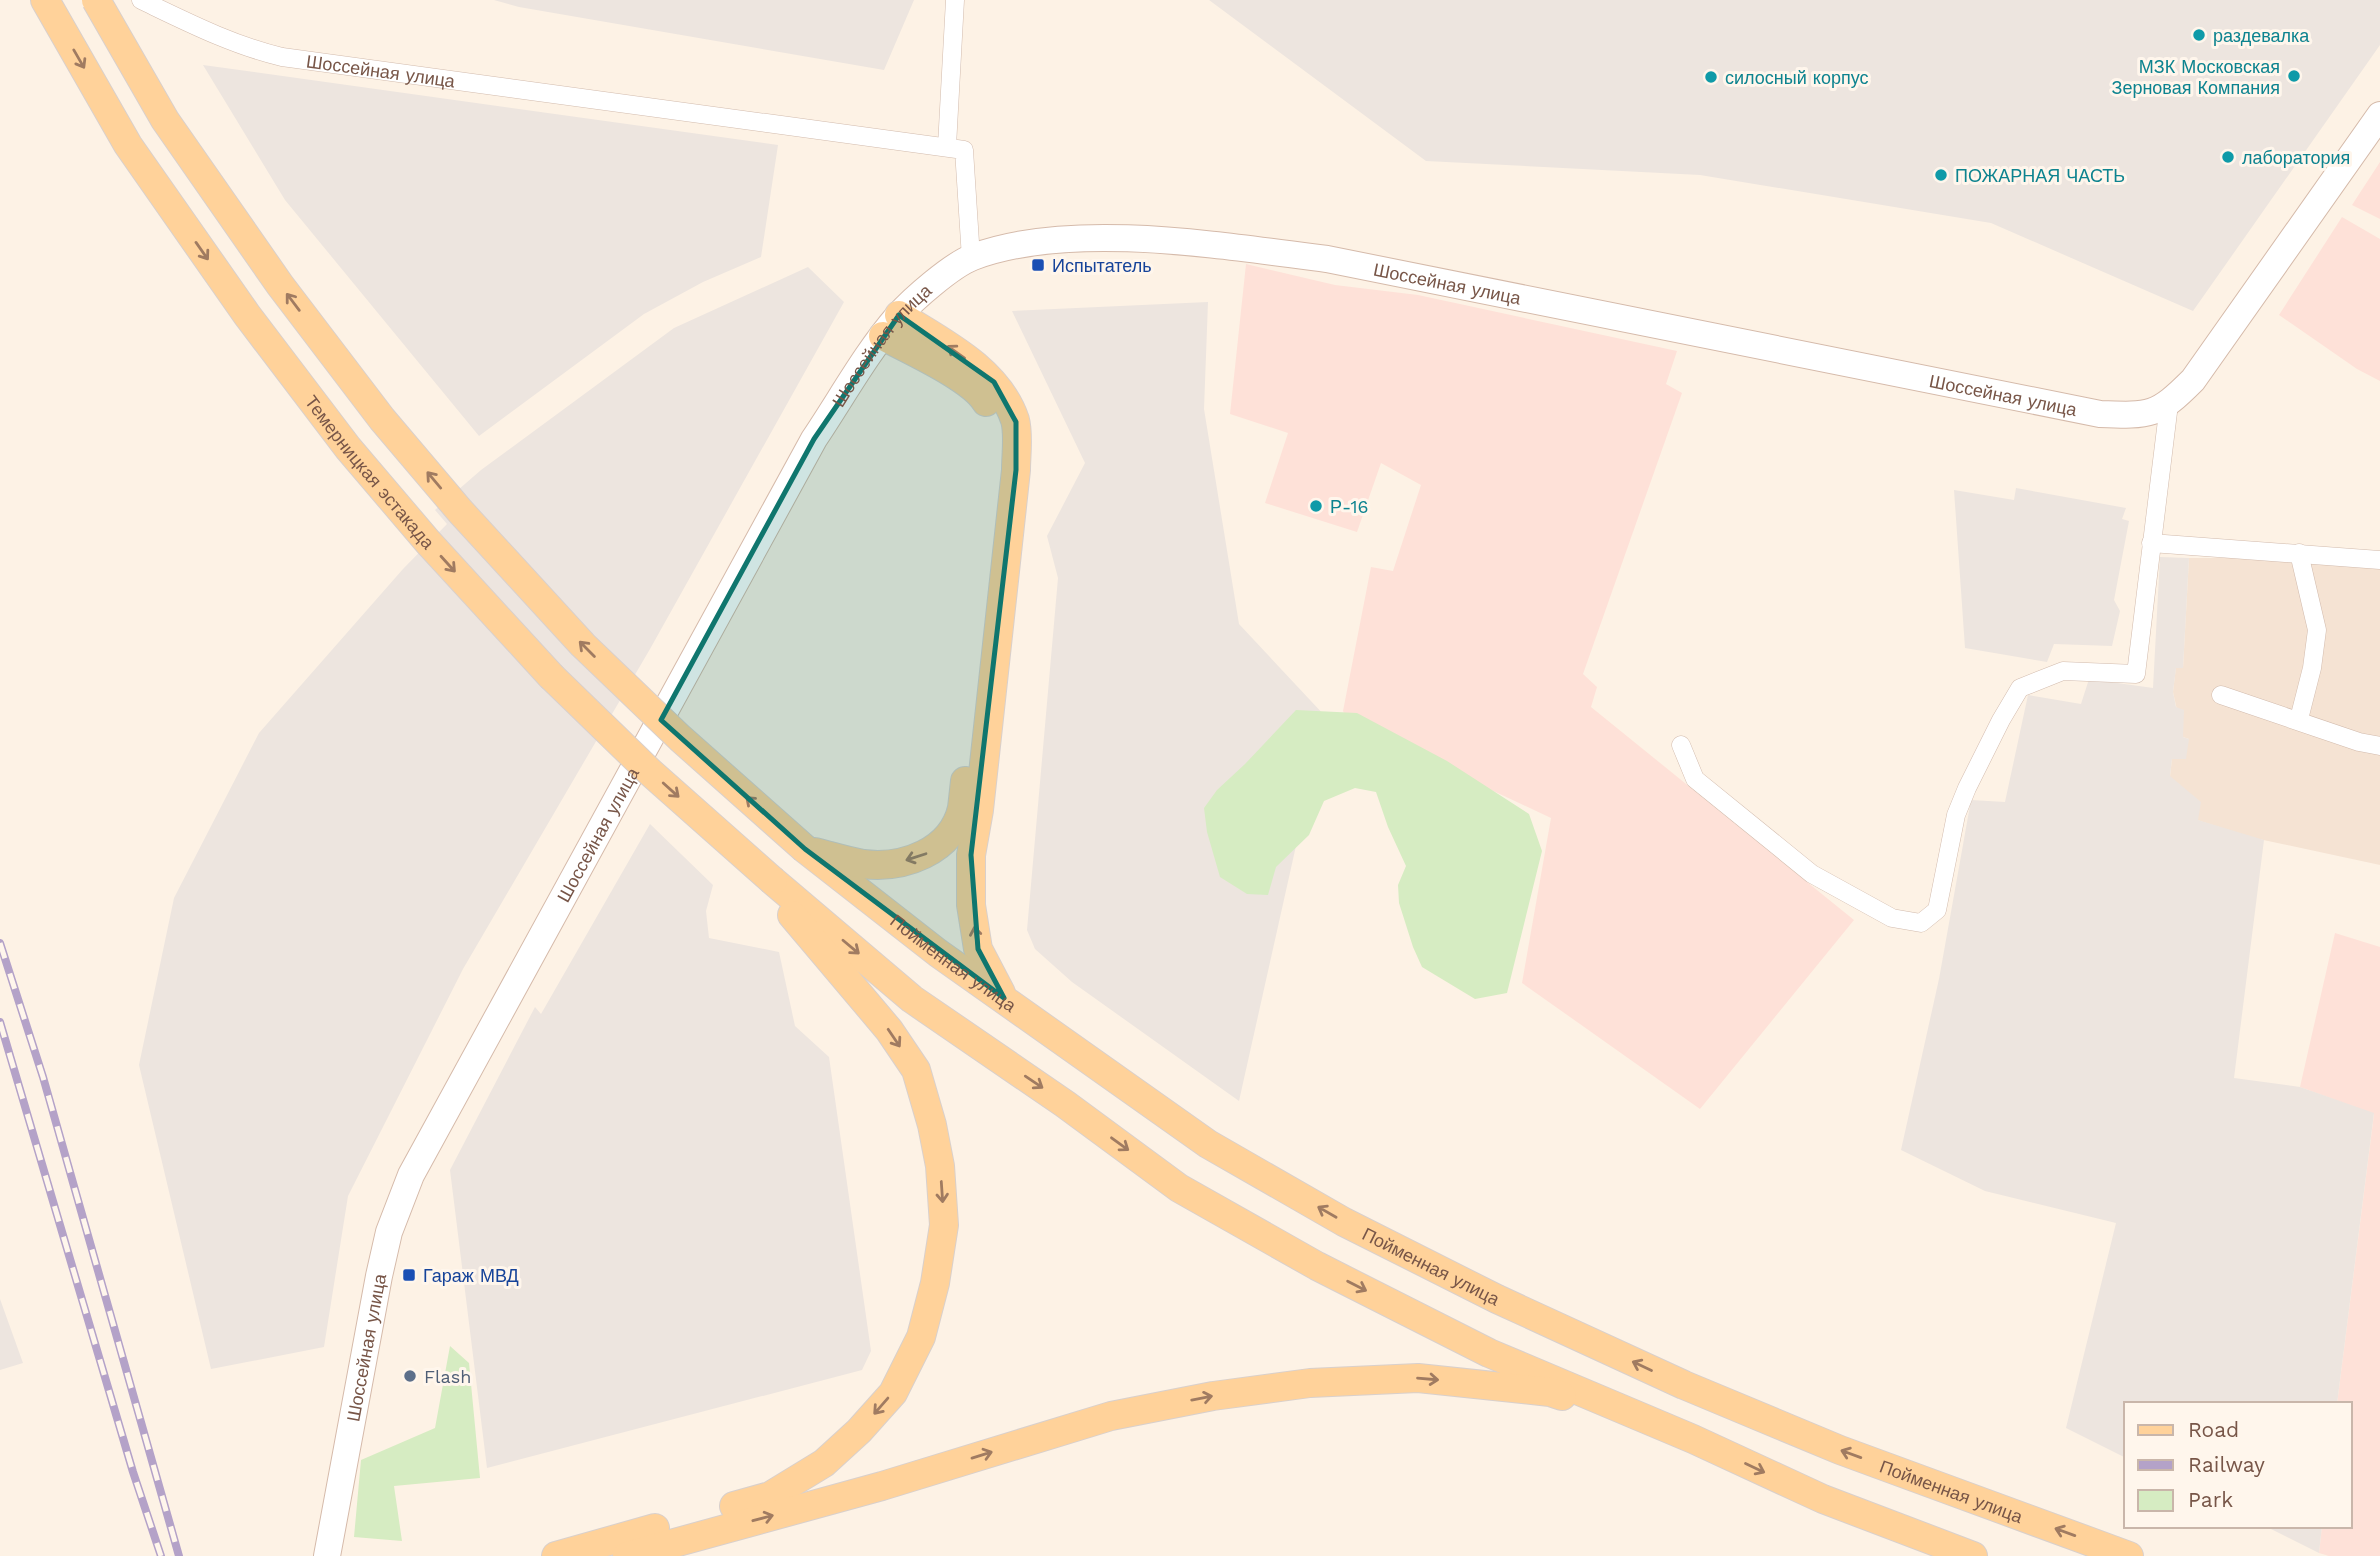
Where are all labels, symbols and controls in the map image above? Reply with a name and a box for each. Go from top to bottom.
place label: раздевалка [2213,25,2310,46]
marker: раздевалка [2191,27,2207,43]
one-way arrow [72,49,86,69]
street label: Шоссейная улица [305,50,457,91]
place label: МЗК Московская Зерновая Компания [2112,56,2280,98]
place label: силосный корпус [1725,67,1869,88]
marker: МЗК Московская Зерновая Компания [2286,68,2302,84]
marker: силосный корпус [1703,69,1719,85]
place label: лаборатория [2242,147,2350,168]
marker: лаборатория [2220,149,2236,165]
place label: ПОЖАРНАЯ ЧАСТЬ [1955,165,2125,186]
marker: ПОЖАРНАЯ ЧАСТЬ [1933,167,1949,183]
one-way arrow [195,241,209,260]
place label: Испытатель [1052,255,1152,276]
marker: Испытатель [1030,257,1046,273]
street label: Шоссейная улица [1372,258,1524,308]
street label: Шоссейная улица [827,279,936,410]
one-way arrow [286,293,301,312]
one-way arrow [947,345,966,359]
street label: Шоссейная улица [1928,370,2080,420]
street label: Темерницкая эстакада [301,391,440,553]
one-way arrow [426,472,442,490]
place label: Р-16 [1330,496,1368,517]
marker: Р-16 [1308,498,1324,514]
one-way arrow [440,555,457,572]
one-way arrow [579,640,596,657]
street label: Шоссейная улица [552,763,643,905]
one-way arrow [662,782,679,799]
one-way arrow [745,796,763,812]
one-way arrow [906,852,928,864]
street label: Пойменная улица [886,909,1021,1016]
one-way arrow [969,926,982,949]
one-way arrow [842,939,860,955]
one-way arrow [887,1028,901,1047]
one-way arrow [1024,1075,1043,1089]
one-way arrow [1110,1137,1129,1151]
one-way arrow [936,1181,949,1203]
one-way arrow [1317,1205,1337,1219]
street label: Пойменная улица [1359,1223,1504,1310]
place label: Гараж МВД [423,1265,519,1286]
marker: Гараж МВД [401,1267,417,1283]
street label: Шоссейная улица [342,1271,390,1423]
one-way arrow [1346,1280,1367,1294]
one-way arrow [1632,1358,1653,1372]
place label: Flash [424,1366,471,1387]
marker: Flash [402,1368,418,1384]
one-way arrow [1416,1373,1439,1386]
one-way arrow [1190,1390,1213,1404]
one-way arrow [873,1397,889,1415]
legend [2124,1402,2352,1528]
text: Road [2188,1417,2239,1442]
one-way arrow [1841,1447,1863,1459]
one-way arrow [971,1448,993,1461]
text: Railway [2188,1452,2265,1477]
street label: Пойменная улица [1877,1455,2027,1527]
one-way arrow [1744,1462,1765,1475]
text: Park [2188,1487,2233,1512]
one-way arrow [752,1511,774,1524]
one-way arrow [2054,1525,2076,1538]

